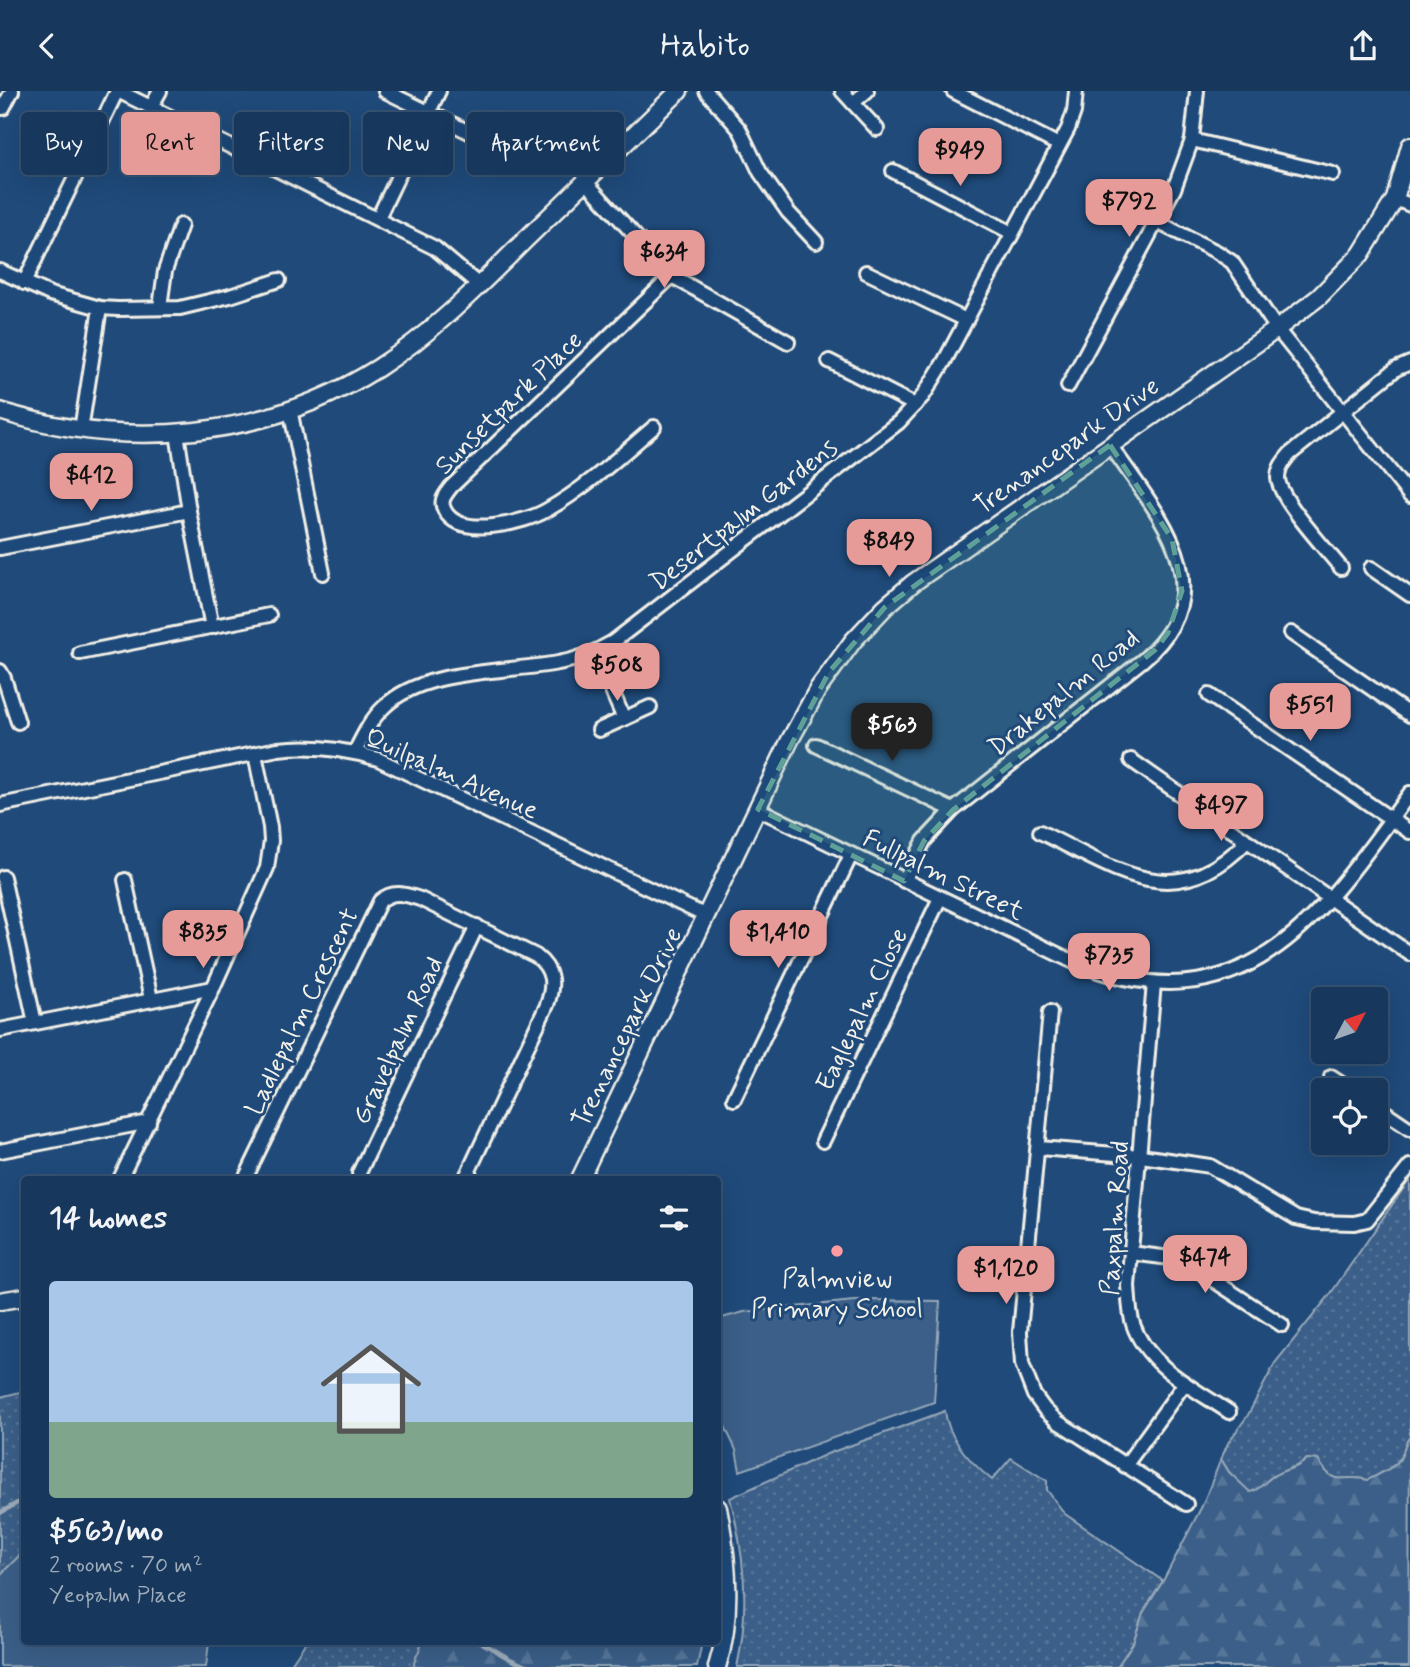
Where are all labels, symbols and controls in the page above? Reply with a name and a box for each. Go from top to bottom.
text: Habito [660,25,750,67]
icon: back [28,27,66,65]
icon: share [1344,27,1382,65]
chip: Buy [21,112,107,175]
chip: Rent [121,112,220,175]
chip: Filters [234,112,349,175]
chip: New [363,112,453,175]
chip: Apartment [467,112,624,175]
pin: $949 [919,129,1001,188]
text: $949 [935,136,985,166]
pin: $792 [1088,179,1170,239]
text: $792 [1102,187,1156,217]
pin: $634 [623,231,705,290]
text: $634 [640,238,688,268]
street label: Sunsetpark Place [428,324,591,483]
street label: Trenancepark Drive [968,370,1167,523]
street label: Desertpalm Gardens [643,431,845,600]
pin: $412 [50,453,132,513]
text: $412 [66,461,116,491]
pin: $849 [848,519,930,579]
text: $849 [863,527,915,557]
street label: Drakepalm Road [982,622,1147,765]
pin: $508 [576,643,658,703]
text: $508 [591,651,643,681]
pin: $551 [1269,683,1351,743]
text: $551 [1286,691,1334,721]
pin: $563 [851,703,933,763]
text: $563 [867,711,917,741]
street label: Quilpalm Avenue [359,721,544,828]
pin: $497 [1180,783,1262,843]
text: $497 [1194,791,1248,821]
street label: Fullpalm Street [857,822,1029,929]
street label: Ladlepalm Crescent [238,903,368,1121]
pin: $835 [162,911,244,970]
pin: $1,410 [721,911,835,970]
text: $835 [178,918,228,948]
text: $1,410 [746,918,810,948]
street label: Trenancepark Drive [565,922,691,1134]
street label: Eaglepalm Close [809,923,917,1097]
pin: $735 [1068,933,1150,993]
text: $735 [1084,941,1134,971]
street label: Gravelpalm Road [345,952,453,1130]
north arrow [1311,987,1388,1064]
map controls [1311,987,1388,1155]
button: locate [1311,1078,1388,1155]
street label: Paxpalm Road [1094,1140,1138,1297]
text: 14 homes [49,1199,167,1238]
icon: filters [655,1199,693,1237]
pin: $474 [1164,1235,1246,1295]
marker: Palmview Primary School [829,1243,845,1259]
text: $474 [1179,1243,1231,1273]
pin: $1,120 [949,1247,1063,1306]
text: $1,120 [973,1254,1039,1284]
place label: Palmview Primary School [751,1263,923,1327]
icon: home [308,1326,434,1452]
text: $563/mo [49,1512,163,1551]
text: 2 rooms · 70 m² [49,1551,203,1581]
text: Yeopalm Place [49,1581,187,1611]

